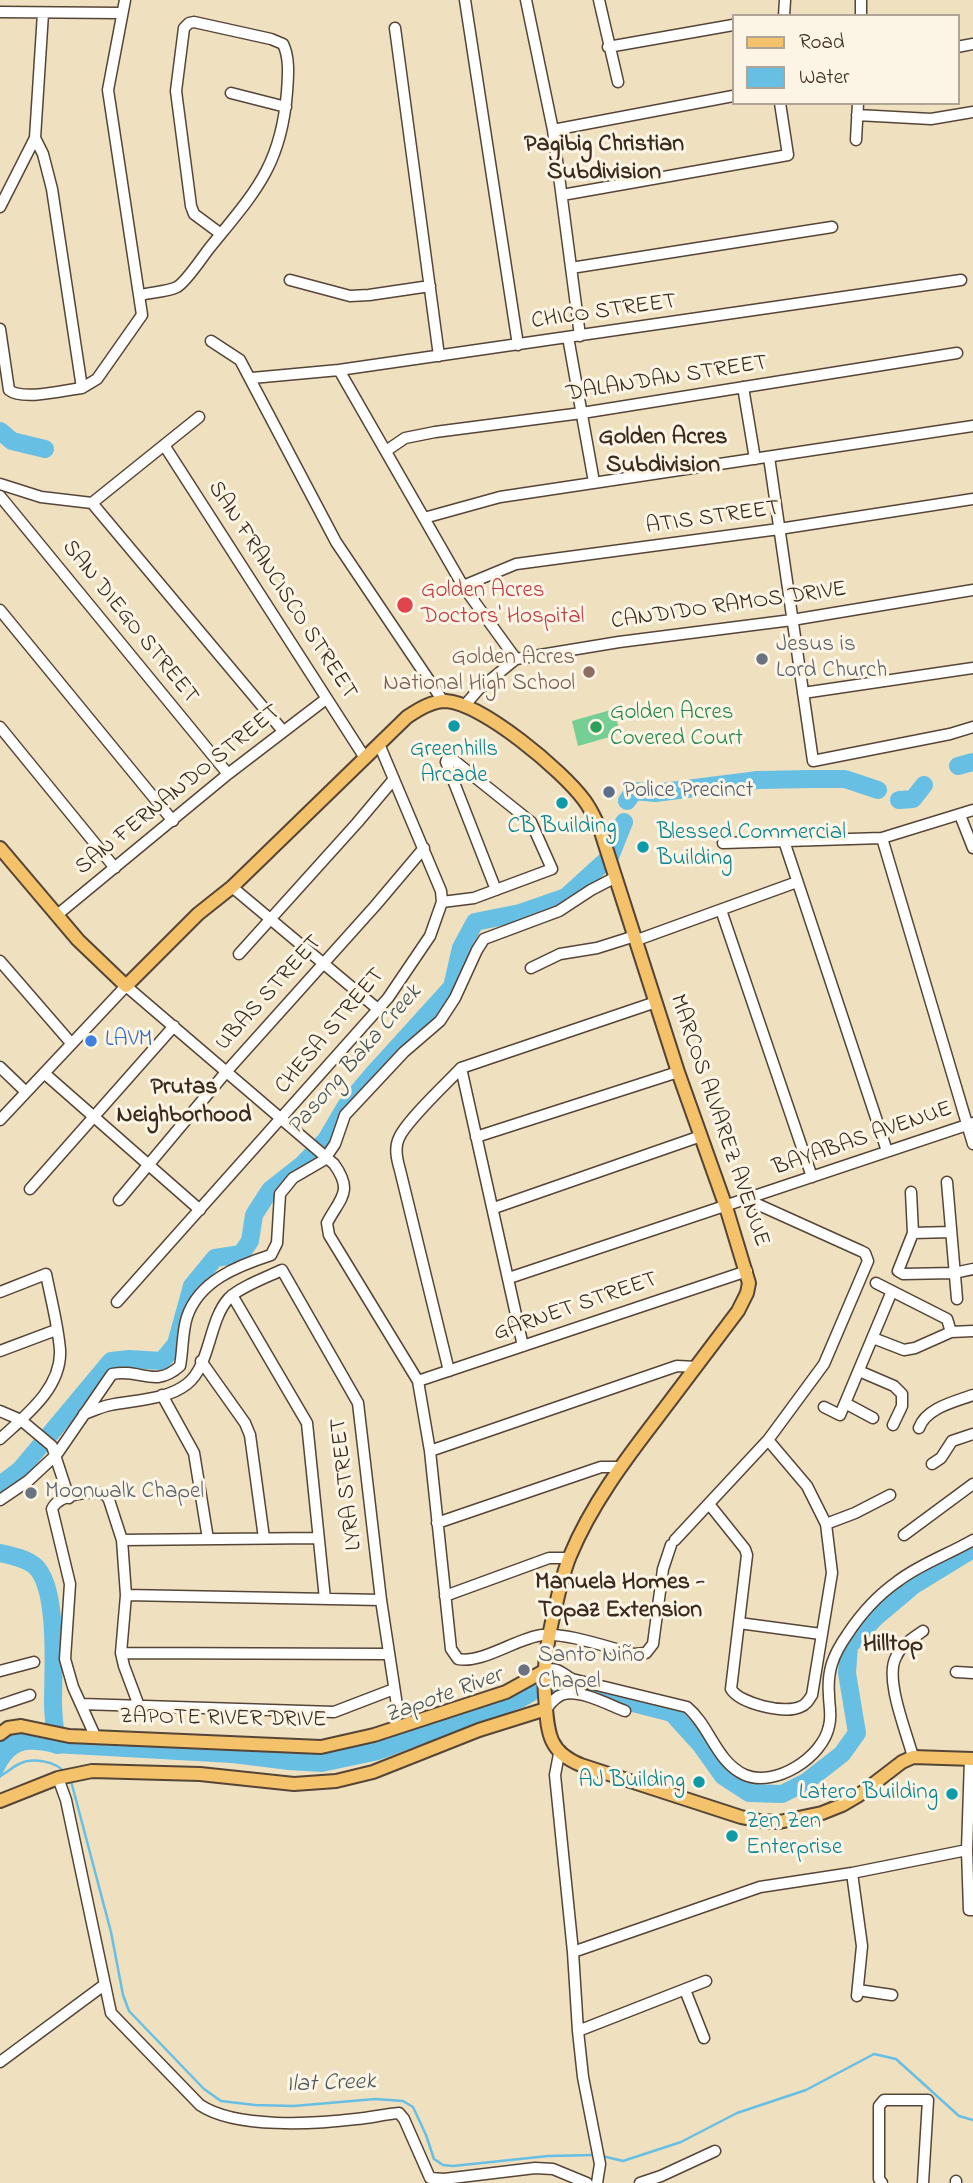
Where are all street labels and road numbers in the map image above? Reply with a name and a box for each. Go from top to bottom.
street label: CHICO STREET [530,289,678,337]
street label: DALANDAN STREET [564,350,770,410]
street label: SAN FRANCISCO STREET [200,477,362,705]
street label: ATIS STREET [644,496,782,542]
street label: SAN DIEGO STREET [54,536,204,710]
street label: CANDIDO RAMOS DRIVE [610,577,848,637]
street label: SAN FERNANDO STREET [71,700,287,882]
street label: UBAS STREET [211,930,329,1058]
street label: CHESA STREET [270,963,392,1101]
street label: MARCOS ALVAREZ AVENUE [662,991,774,1251]
street label: BAYABAS AVENUE [770,1096,956,1184]
street label: GARNET STREET [490,1267,662,1349]
street label: LYRA STREET [326,1416,370,1552]
street label: ZAPOTE RIVER DRIVE [119,1704,327,1736]

